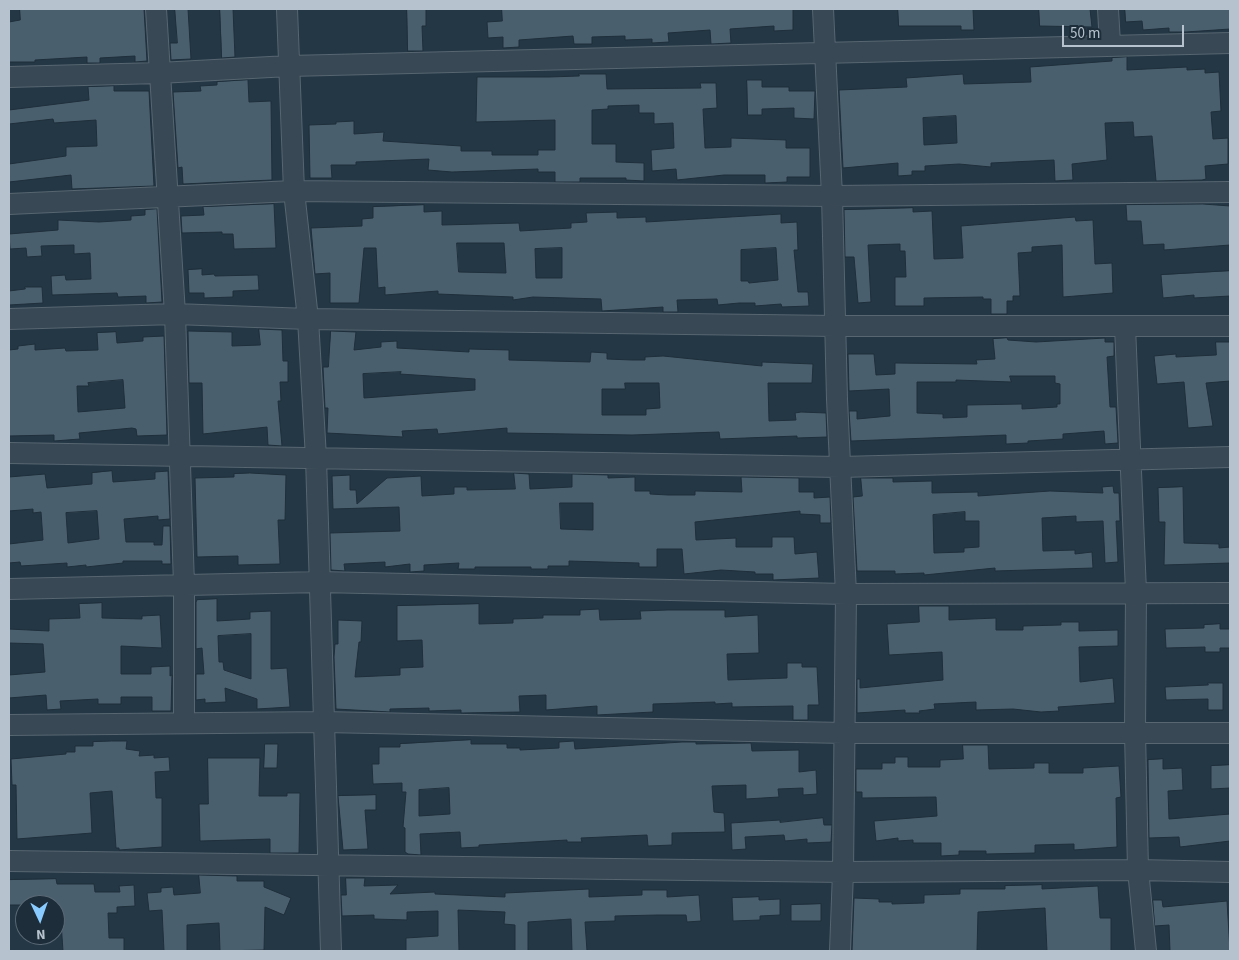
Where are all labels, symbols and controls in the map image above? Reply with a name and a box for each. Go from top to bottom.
scale bar [1064,15,1186,47]
text: 50 m [1070,23,1100,44]
north arrow [15,895,65,945]
text: N [36,924,46,944]

